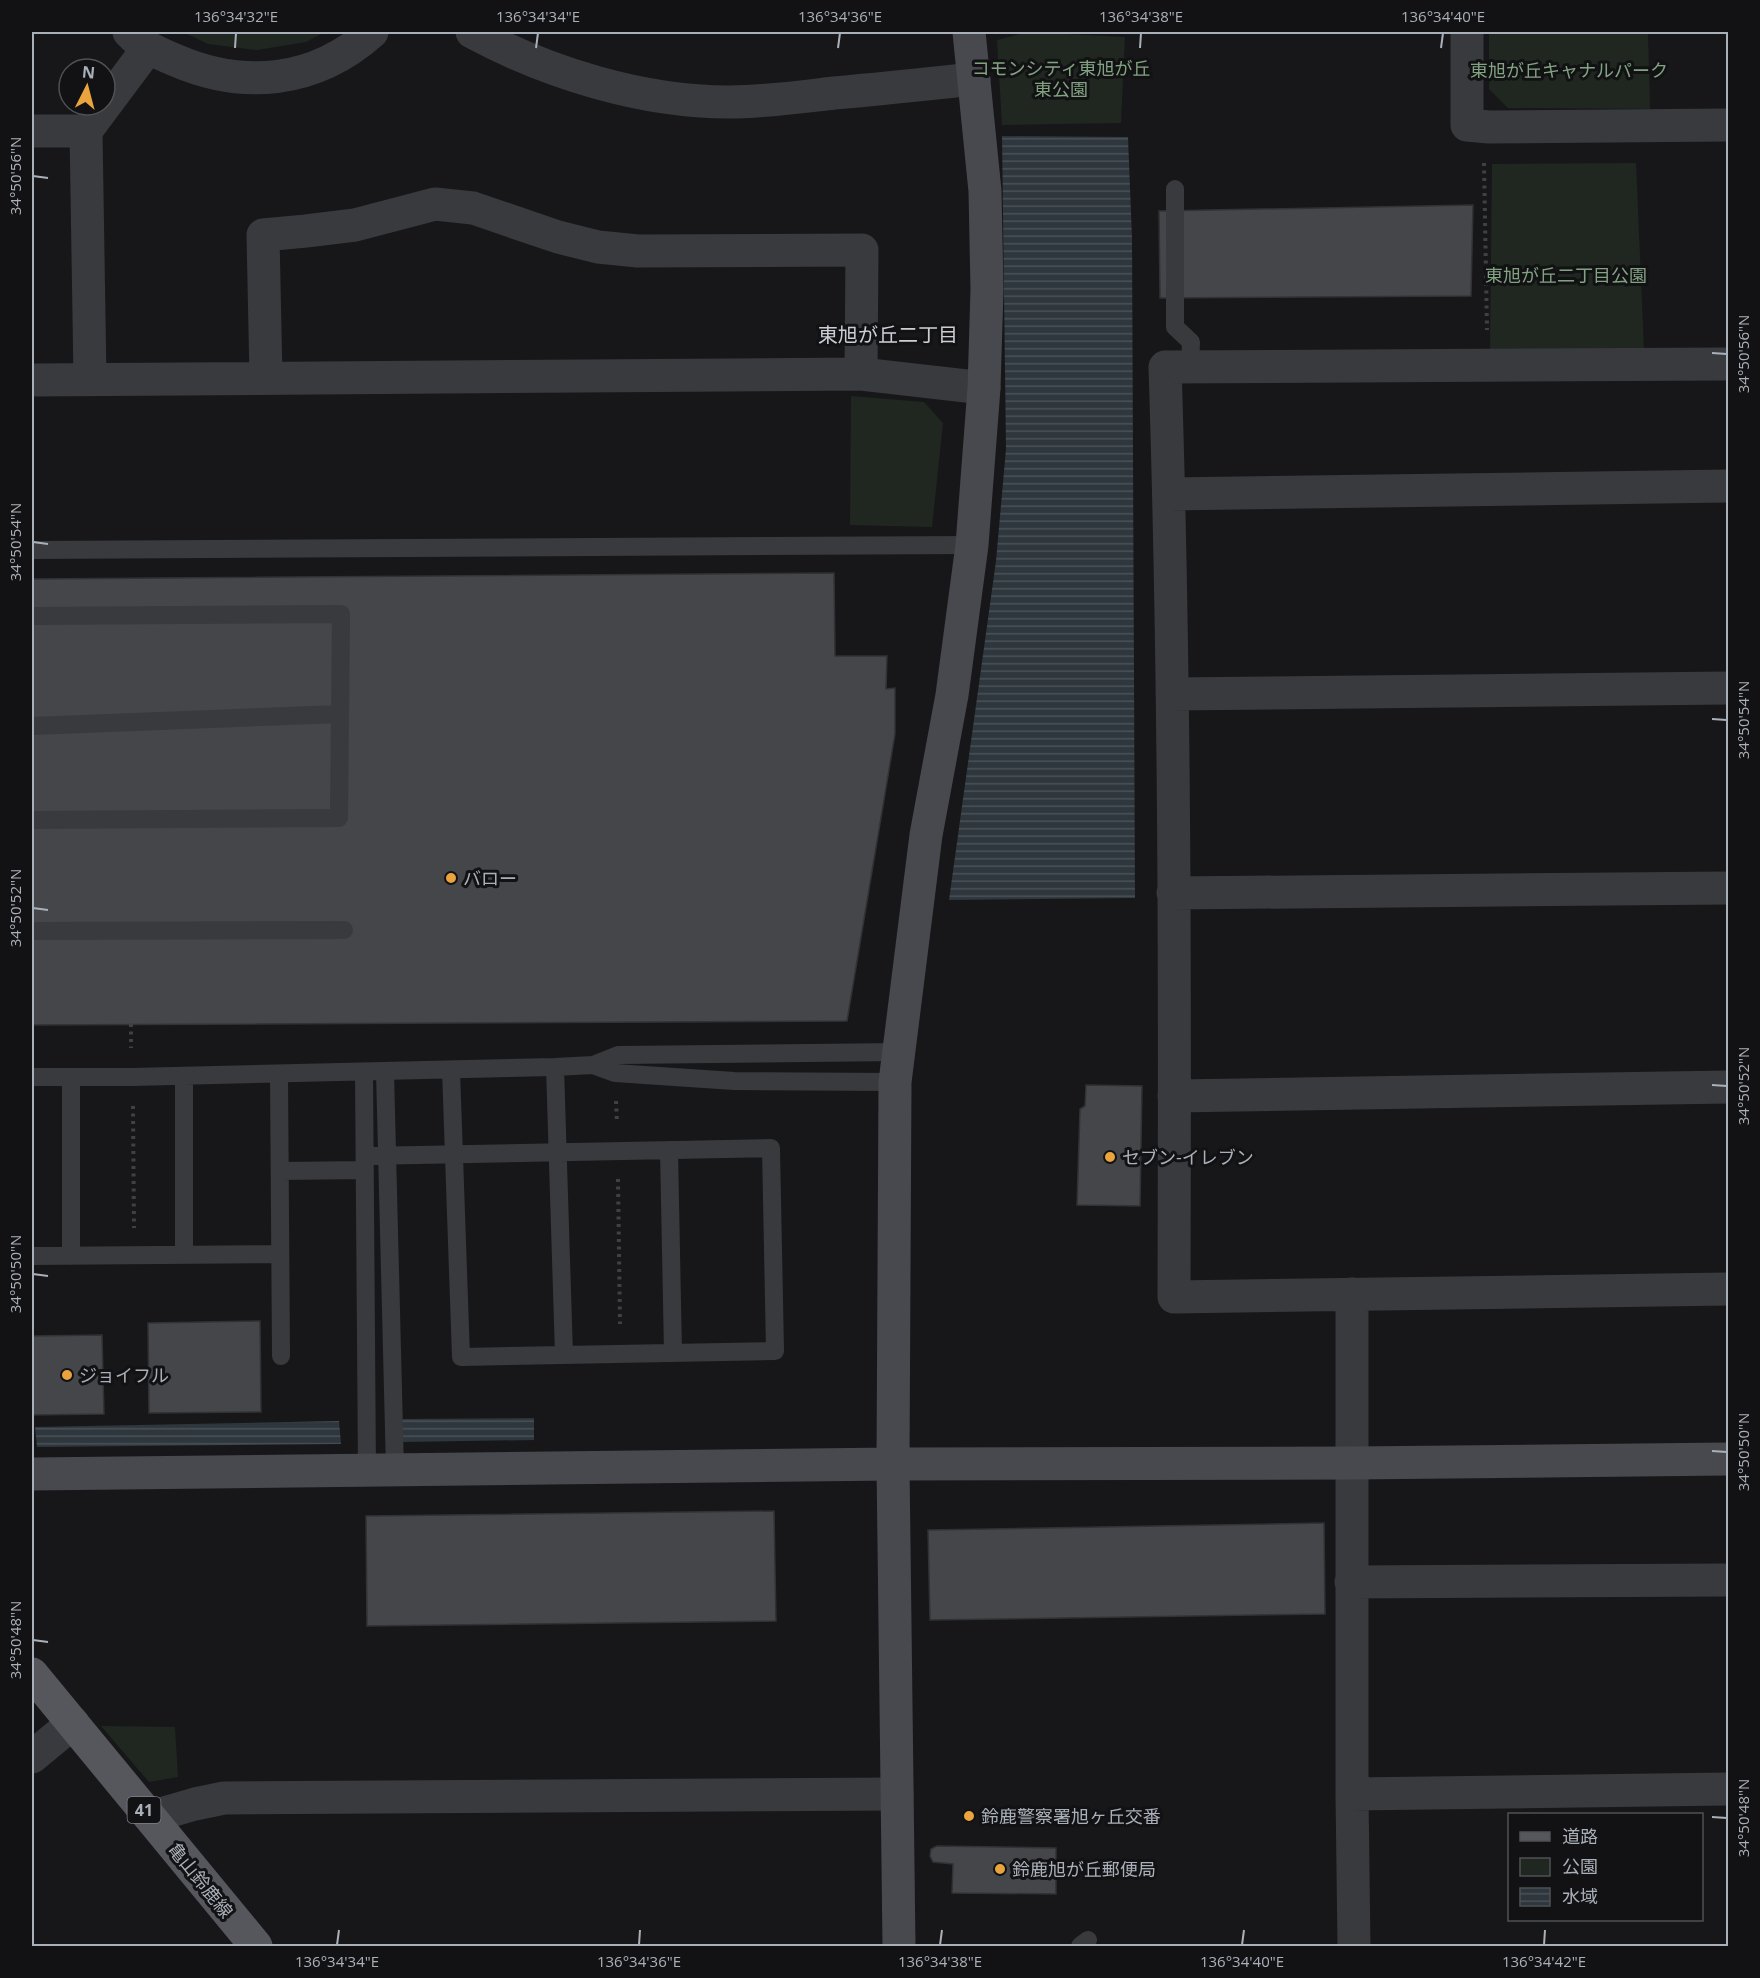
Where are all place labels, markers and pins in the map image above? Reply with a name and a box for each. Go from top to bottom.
place label: バロー [463,866,517,890]
marker: バロー [444,871,458,885]
place label: セブン-イレブン [1122,1145,1254,1169]
marker: セブン-イレブン [1103,1150,1117,1164]
place label: ジョイフル [79,1363,169,1387]
marker: ジョイフル [60,1368,74,1382]
place label: 鈴鹿警察署旭ヶ丘交番 [981,1804,1161,1828]
marker: 鈴鹿警察署旭ヶ丘交番 [962,1809,976,1823]
place label: 鈴鹿旭が丘郵便局 [1012,1857,1156,1881]
marker: 鈴鹿旭が丘郵便局 [993,1862,1007,1876]

